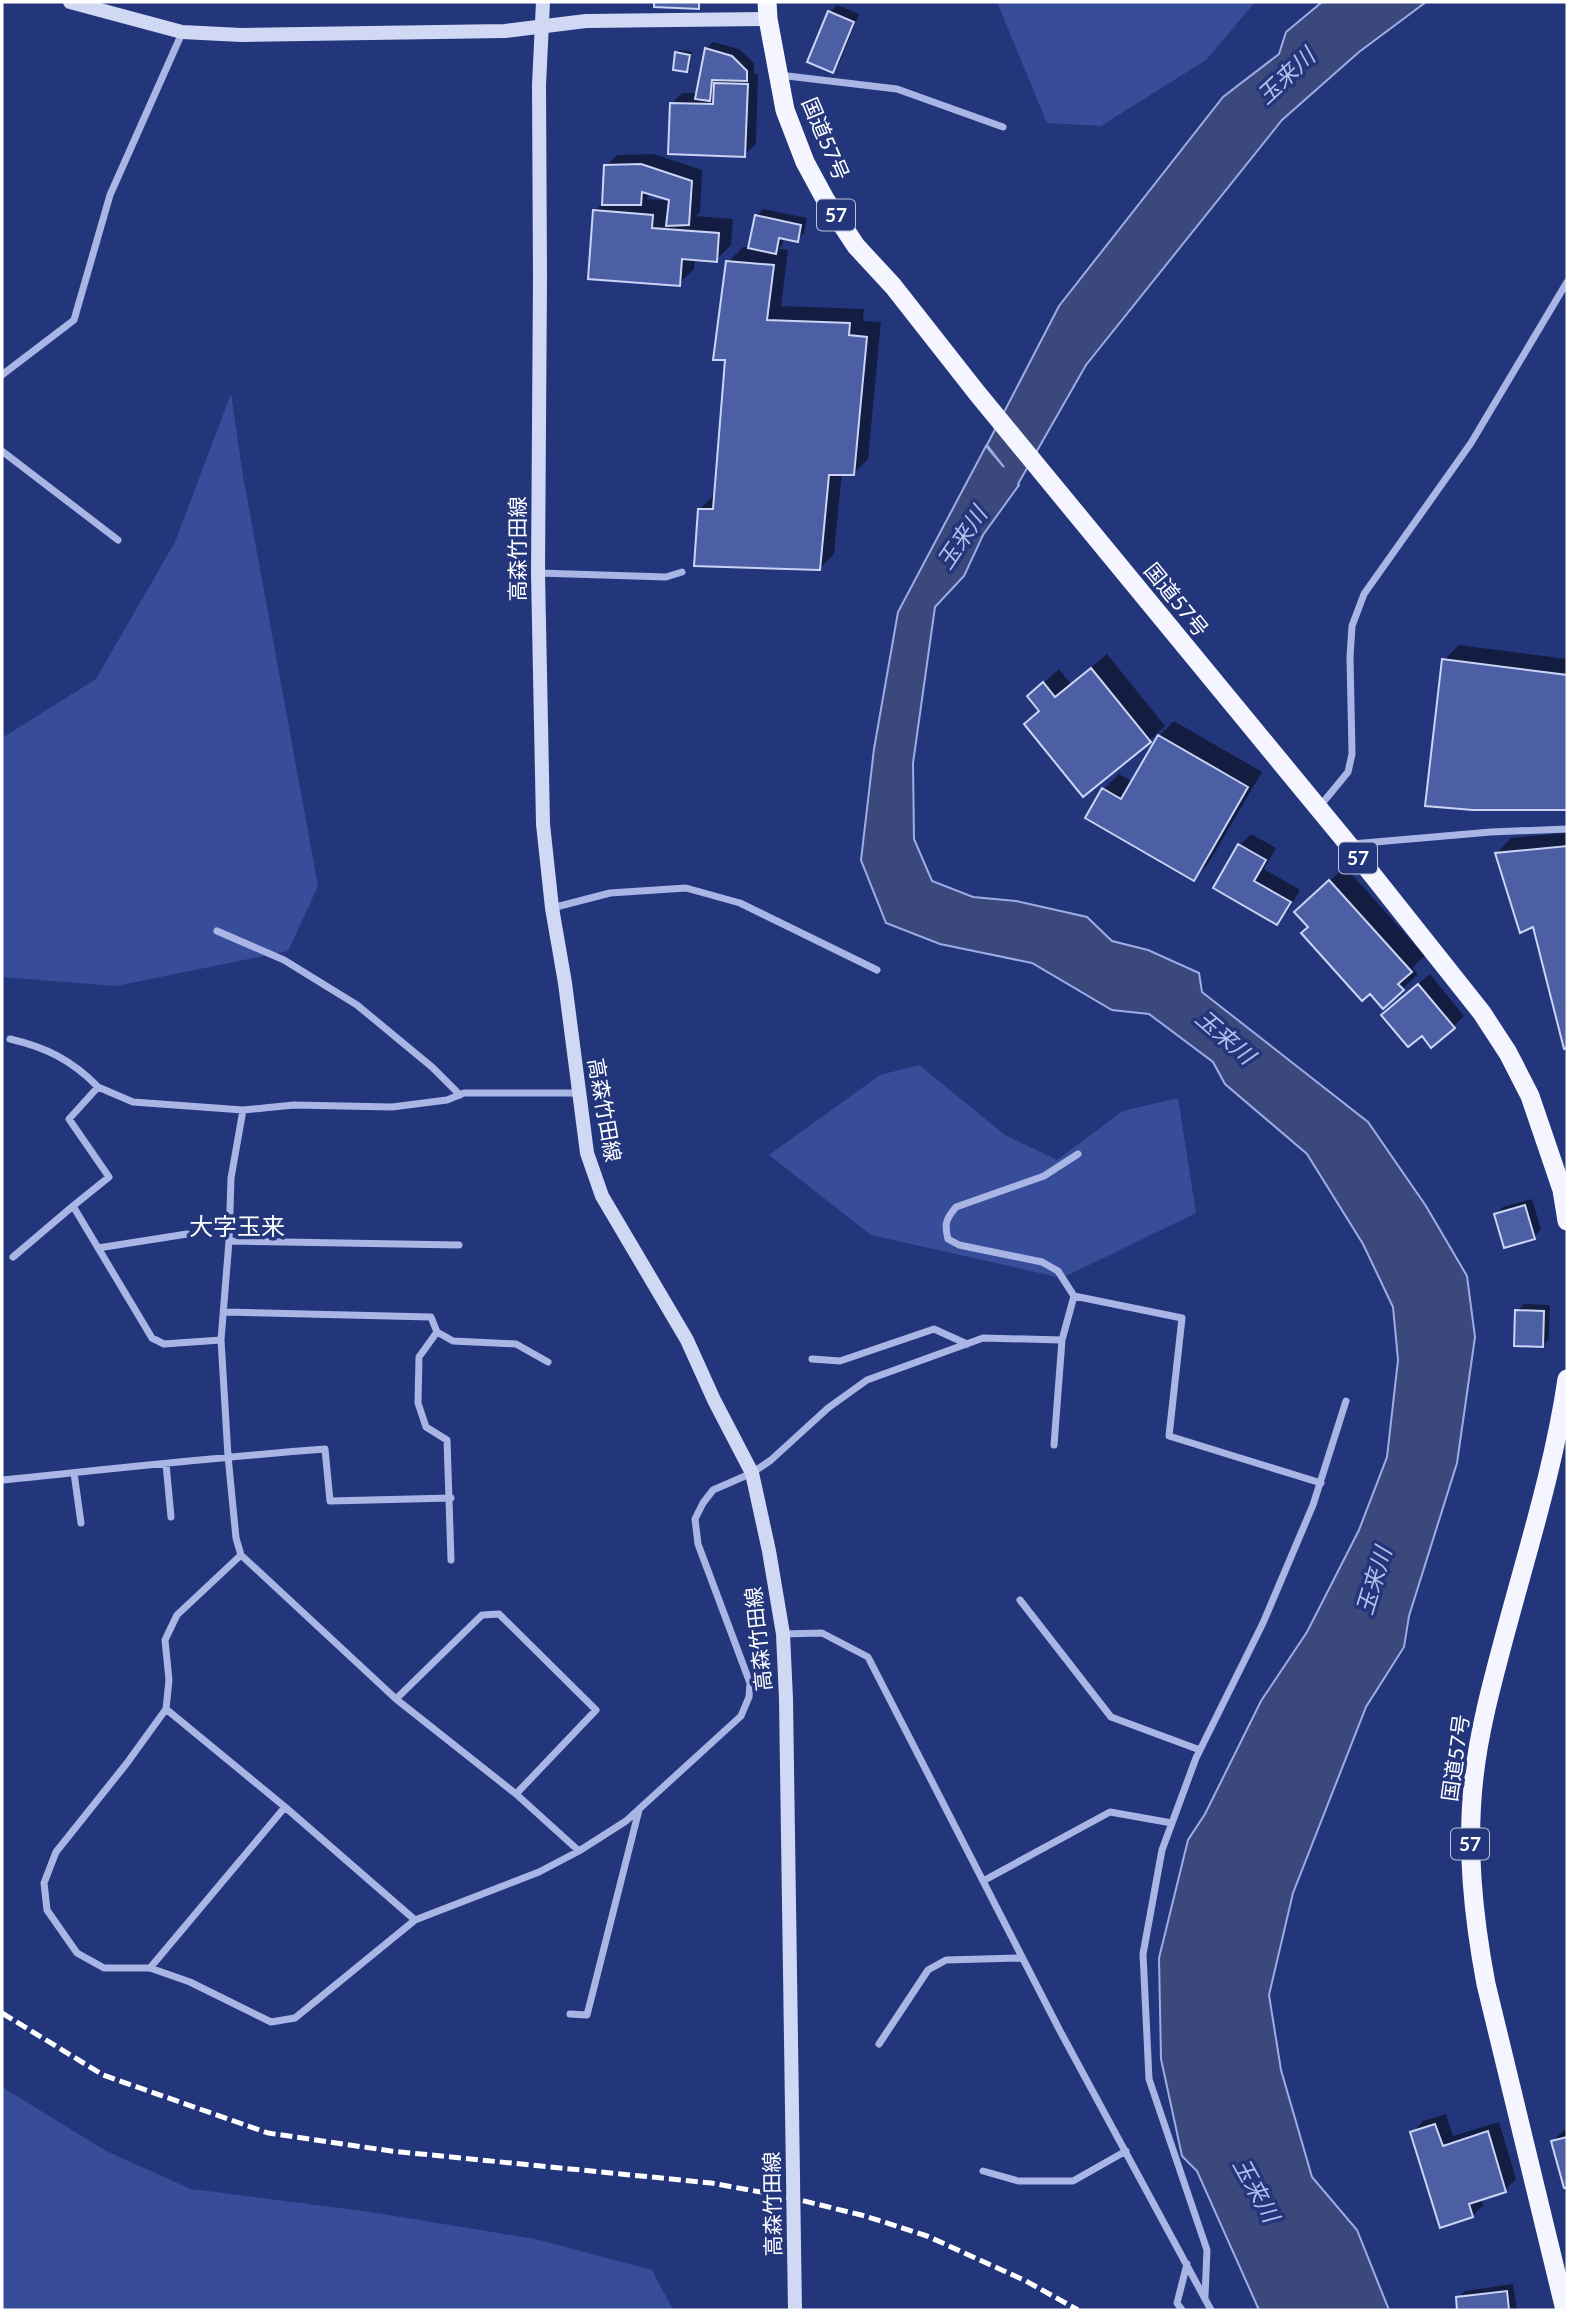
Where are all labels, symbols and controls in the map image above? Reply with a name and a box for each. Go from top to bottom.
water label: 玉来川 [1251,39,1322,109]
street label: 国道57号 [798,93,855,184]
road number: 57 [817,200,855,230]
street label: 高森竹田線 [504,497,529,602]
water label: 玉来川 [930,499,994,574]
street label: 国道57号 [1140,557,1214,641]
road number: 57 [1339,842,1377,874]
water label: 玉来川 [1190,1003,1263,1071]
street label: 高森竹田線 [584,1056,627,1164]
district label: 大字玉来 [189,1211,285,1240]
water label: 玉来川 [1350,1541,1397,1618]
street label: 高森竹田線 [740,1586,775,1693]
street label: 国道57号 [1436,1713,1473,1803]
road number: 57 [1451,1828,1489,1860]
street label: 高森竹田線 [758,2151,785,2257]
water label: 玉来川 [1228,2153,1287,2229]

